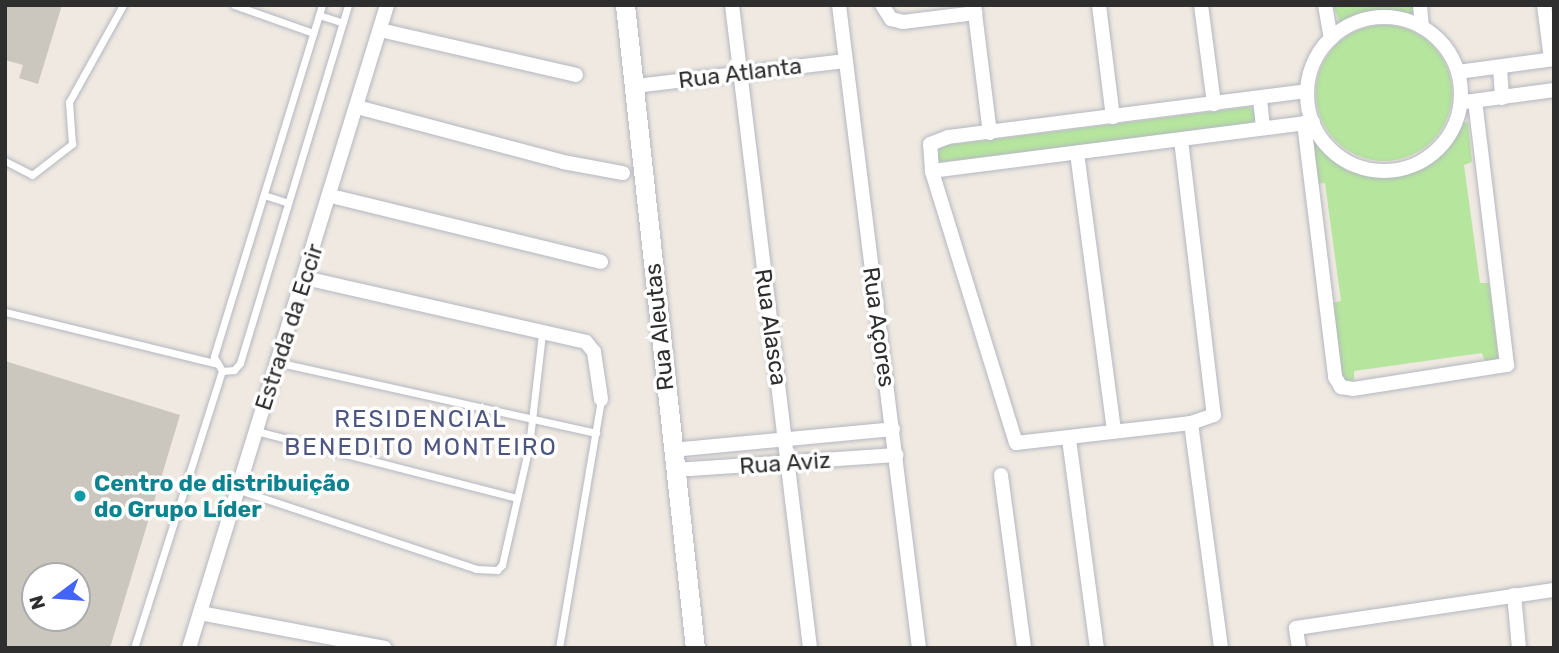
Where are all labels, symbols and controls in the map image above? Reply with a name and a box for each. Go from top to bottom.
street label: Rua Atlanta [676,52,804,94]
street label: Estrada da Eccir [249,240,329,414]
street label: Rua Aleutas [639,262,679,392]
street label: Rua Açores [857,265,901,389]
street label: Rua Alasca [749,267,793,387]
district label: RESIDENCIAL BENEDITO MONTEIRO [286,406,556,462]
street label: Rua Aviz [738,446,832,480]
place label: Centro de distribuição do Grupo Líder [94,469,350,523]
marker: Centro de distribuição do Grupo Líder [72,488,88,504]
north arrow [21,562,91,632]
text: N [24,593,50,612]

